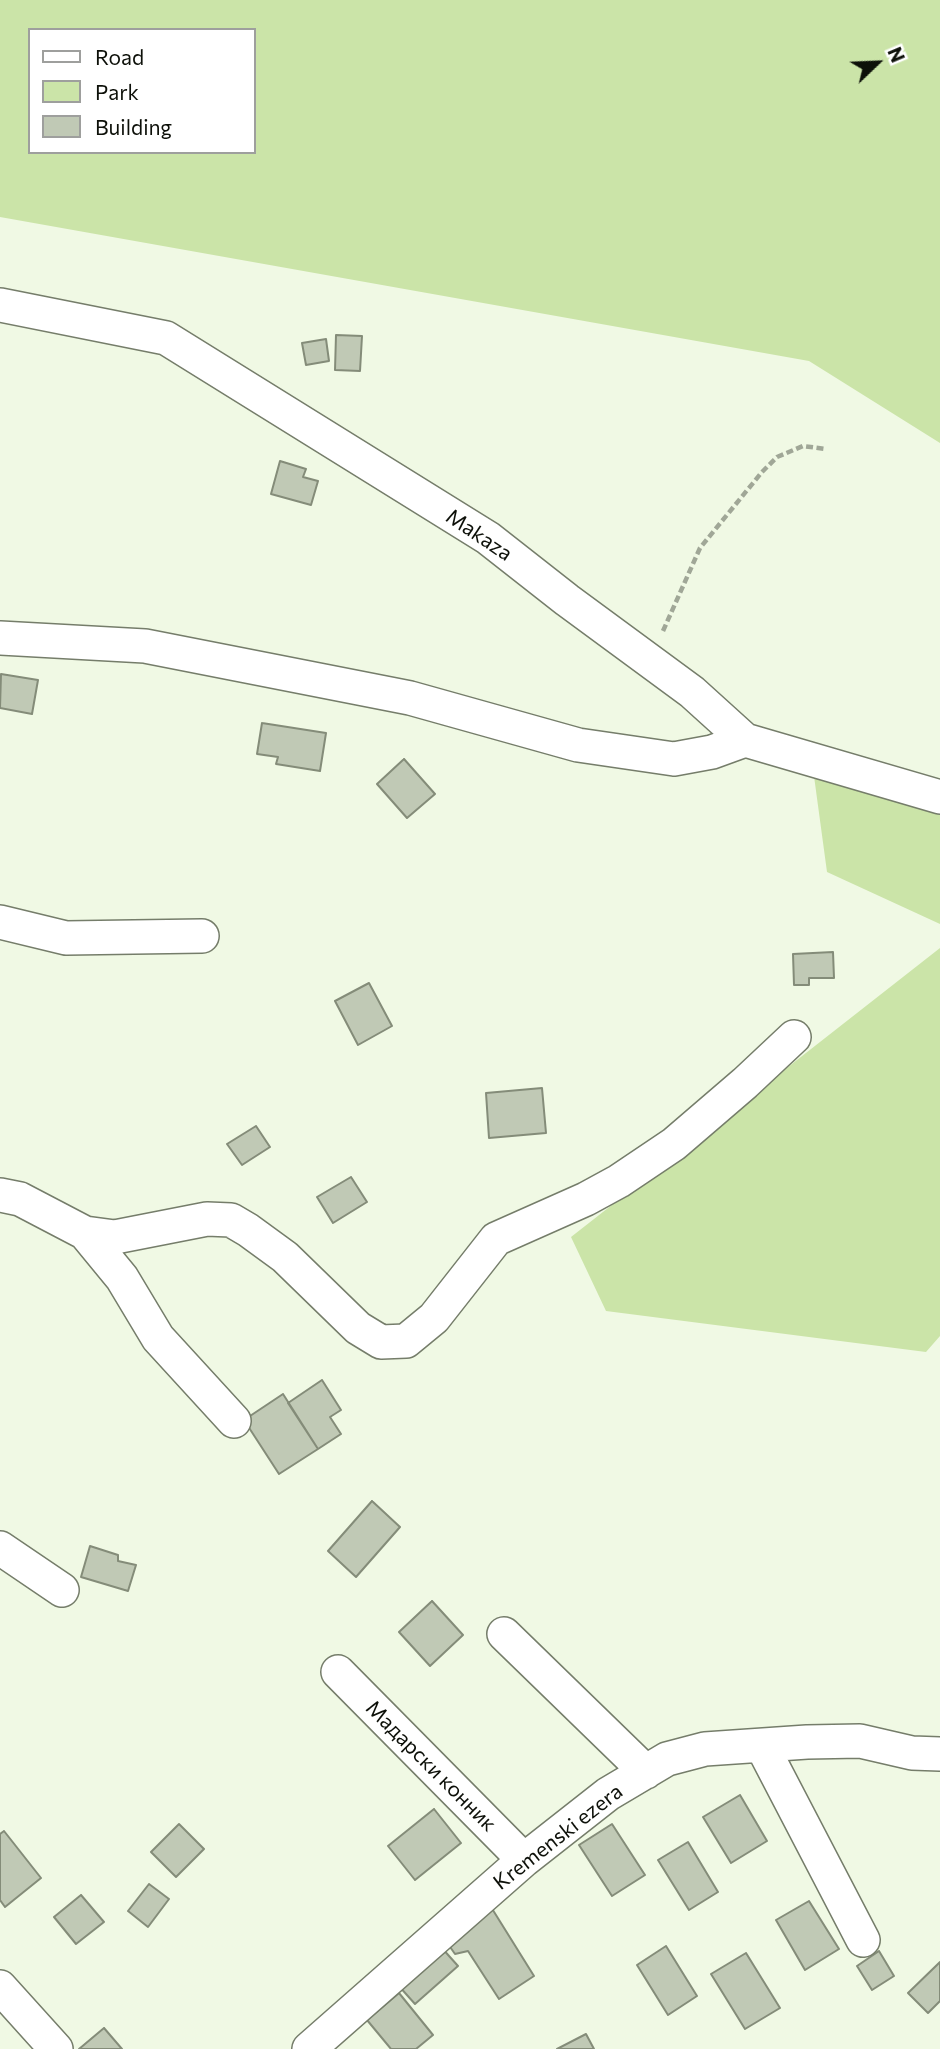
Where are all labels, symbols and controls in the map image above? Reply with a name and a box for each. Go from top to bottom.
legend [28,28,256,154]
north arrow [842,28,912,98]
text: Road [95,44,144,69]
text: N [883,44,910,66]
text: Park [95,79,139,104]
text: Building [95,114,172,139]
street label: Makaza [441,504,517,566]
street label: Мадарски конник [360,1695,502,1837]
street label: Kremenski ezera [488,1779,628,1895]

